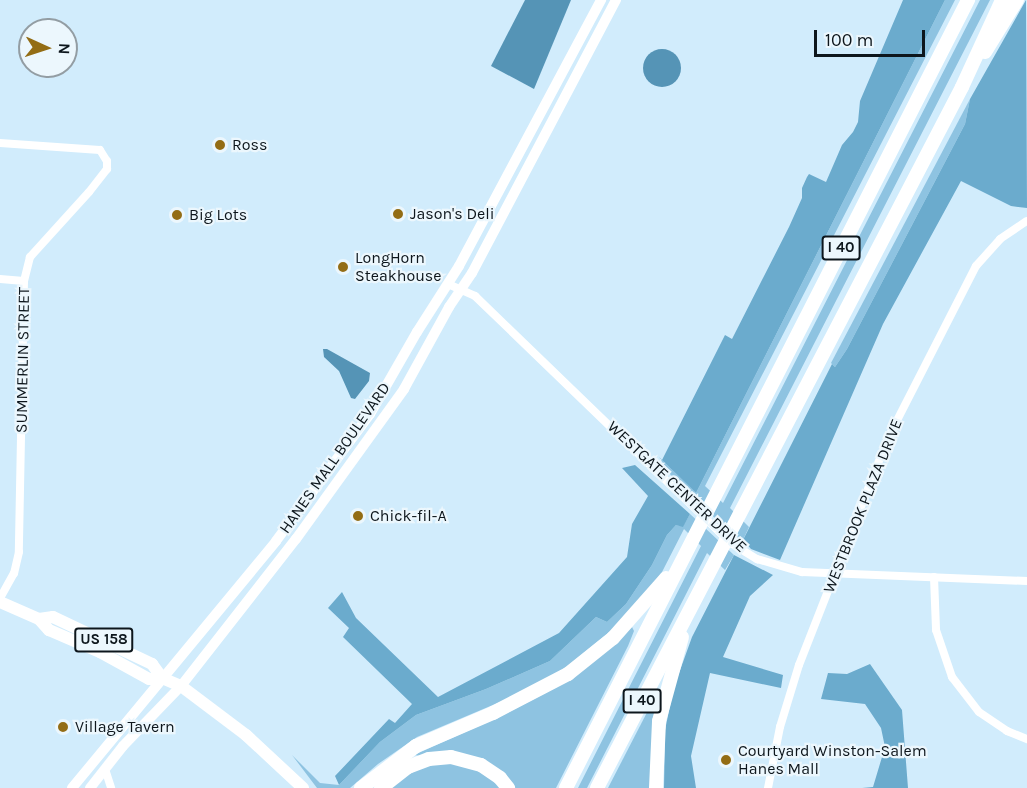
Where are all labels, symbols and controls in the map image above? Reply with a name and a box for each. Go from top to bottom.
north arrow [18,18,78,78]
scale bar [817,18,928,56]
text: 100 m [825,29,873,51]
text: N [55,43,74,55]
place label: Ross [232,135,267,155]
marker: Ross [213,138,227,152]
place label: Jason's Deli [410,204,494,224]
place label: Big Lots [189,205,247,225]
marker: Jason's Deli [391,207,405,221]
marker: Big Lots [170,208,184,222]
road number: I 40 [822,236,860,260]
place label: LongHorn Steakhouse [355,248,441,286]
marker: LongHorn Steakhouse [336,260,350,274]
street label: SUMMERLIN STREET [12,287,34,433]
street label: HANES MALL BOULEVARD [276,379,394,537]
street label: WESTBROOK PLAZA DRIVE [819,416,907,596]
street label: WESTGATE CENTER DRIVE [603,417,751,557]
place label: Chick-fil-A [370,506,447,526]
marker: Chick-fil-A [351,509,365,523]
road number: US 158 [74,628,134,652]
road number: I 40 [622,689,662,713]
place label: Village Tavern [75,717,175,737]
marker: Village Tavern [56,720,70,734]
place label: Courtyard Winston-Salem Hanes Mall [738,741,927,779]
marker: Courtyard Winston-Salem Hanes Mall [719,753,733,767]

